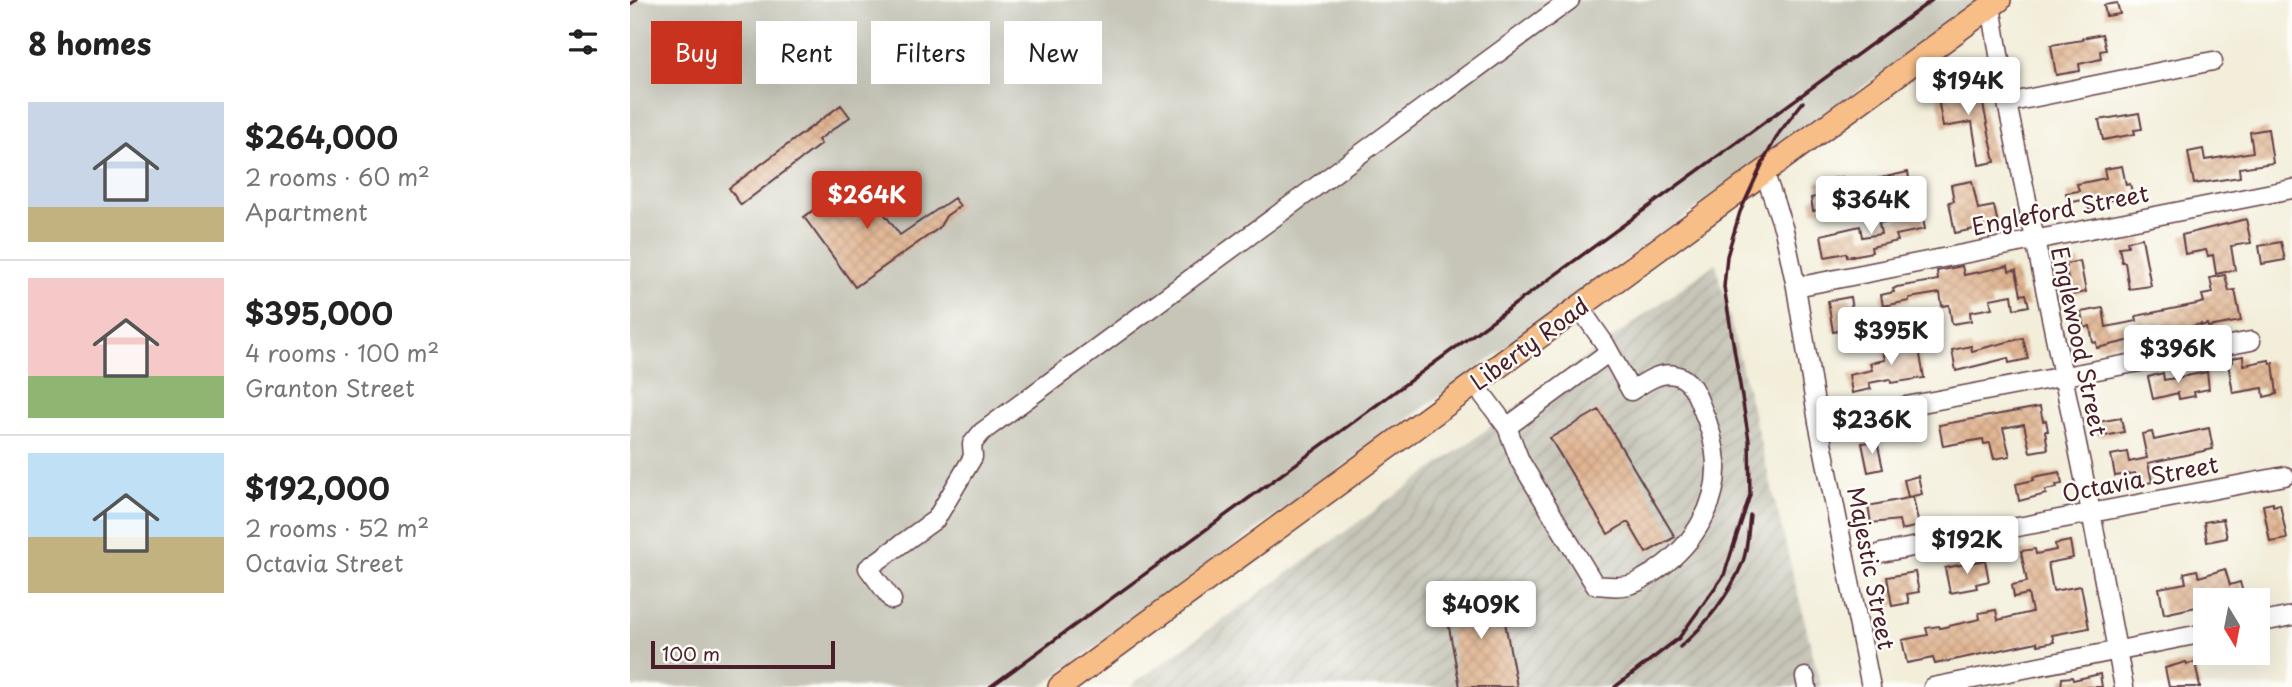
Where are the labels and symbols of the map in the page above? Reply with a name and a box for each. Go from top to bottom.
pin: $194K [1919,58,2017,117]
pin: $264K [818,172,916,231]
street label: Engleford Street [1969,175,2151,243]
pin: $364K [1822,176,1920,236]
street label: Englewood Street [2043,243,2117,439]
street label: Liberty Road [1462,288,1596,398]
pin: $395K [1842,308,1940,367]
pin: $396K [2129,326,2227,385]
pin: $236K [1823,396,1921,456]
street label: Octavia Street [2059,446,2221,510]
street label: Majestic Street [1839,483,1905,653]
pin: $192K [1918,516,2016,576]
pin: $409K [1432,582,1530,641]
north arrow [2193,588,2270,665]
scale bar [651,638,835,670]

